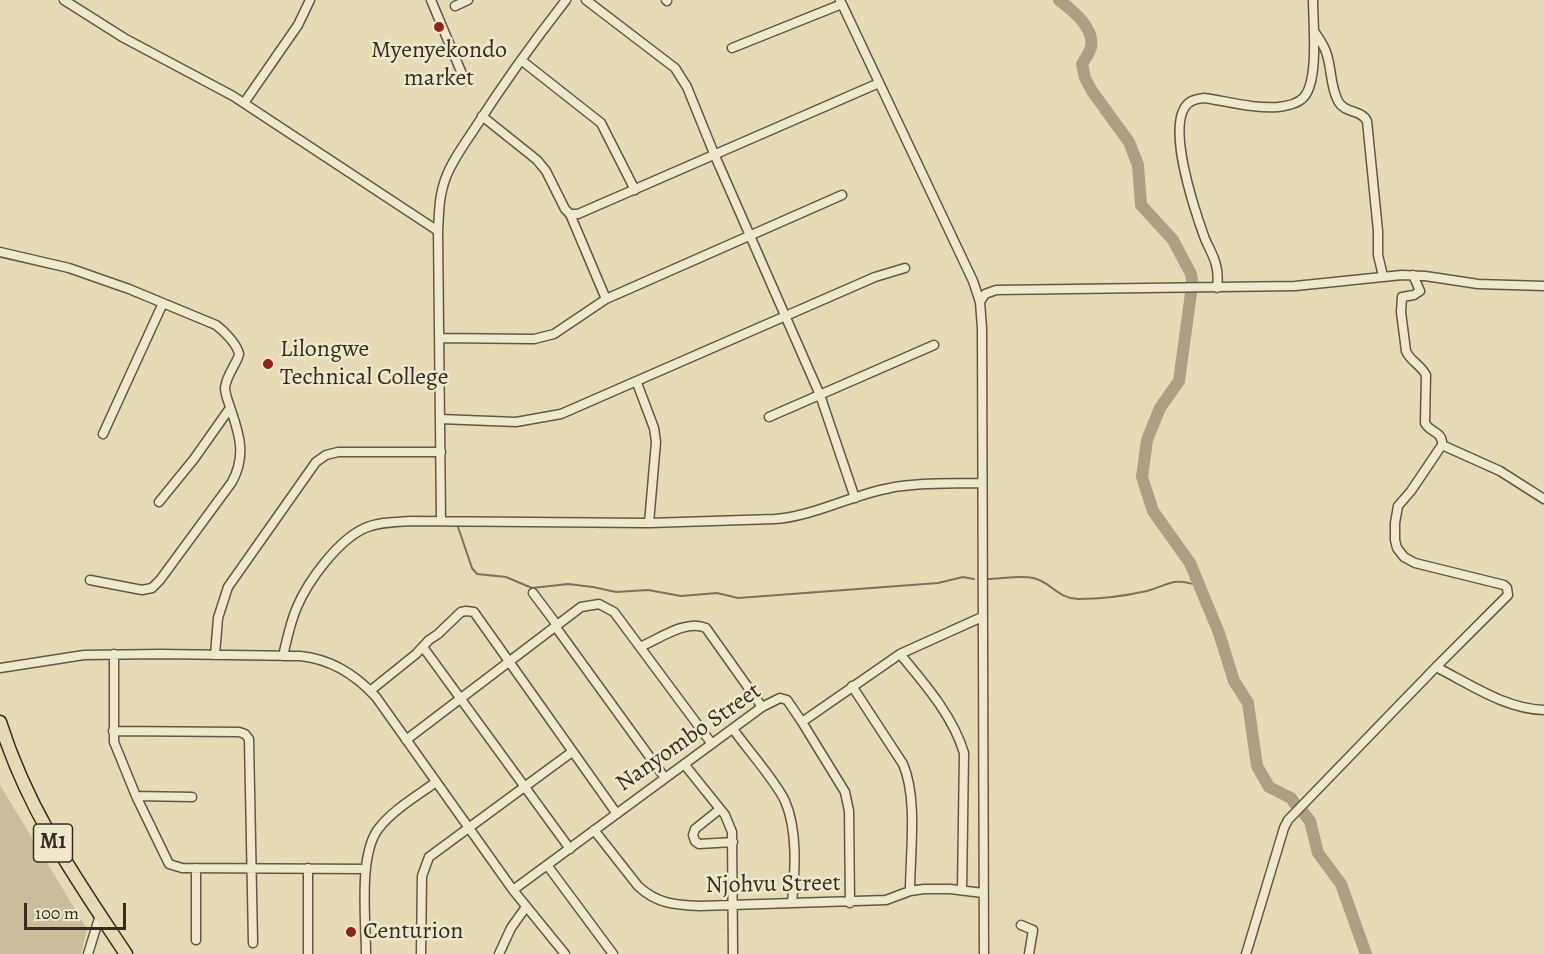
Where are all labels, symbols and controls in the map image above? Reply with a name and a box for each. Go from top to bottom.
marker: Myenyekondo market [432,20,446,34]
place label: Myenyekondo market [371,37,507,93]
place label: Lilongwe Technical College [280,336,449,392]
marker: Lilongwe Technical College [261,357,275,371]
street label: Nanyombo Street [611,677,767,799]
road number: M1 [34,824,72,862]
street label: Njohvu Street [705,869,841,901]
scale bar [27,891,129,929]
text: 100 m [35,901,79,925]
place label: Centurion [363,918,463,946]
marker: Centurion [344,925,358,939]

